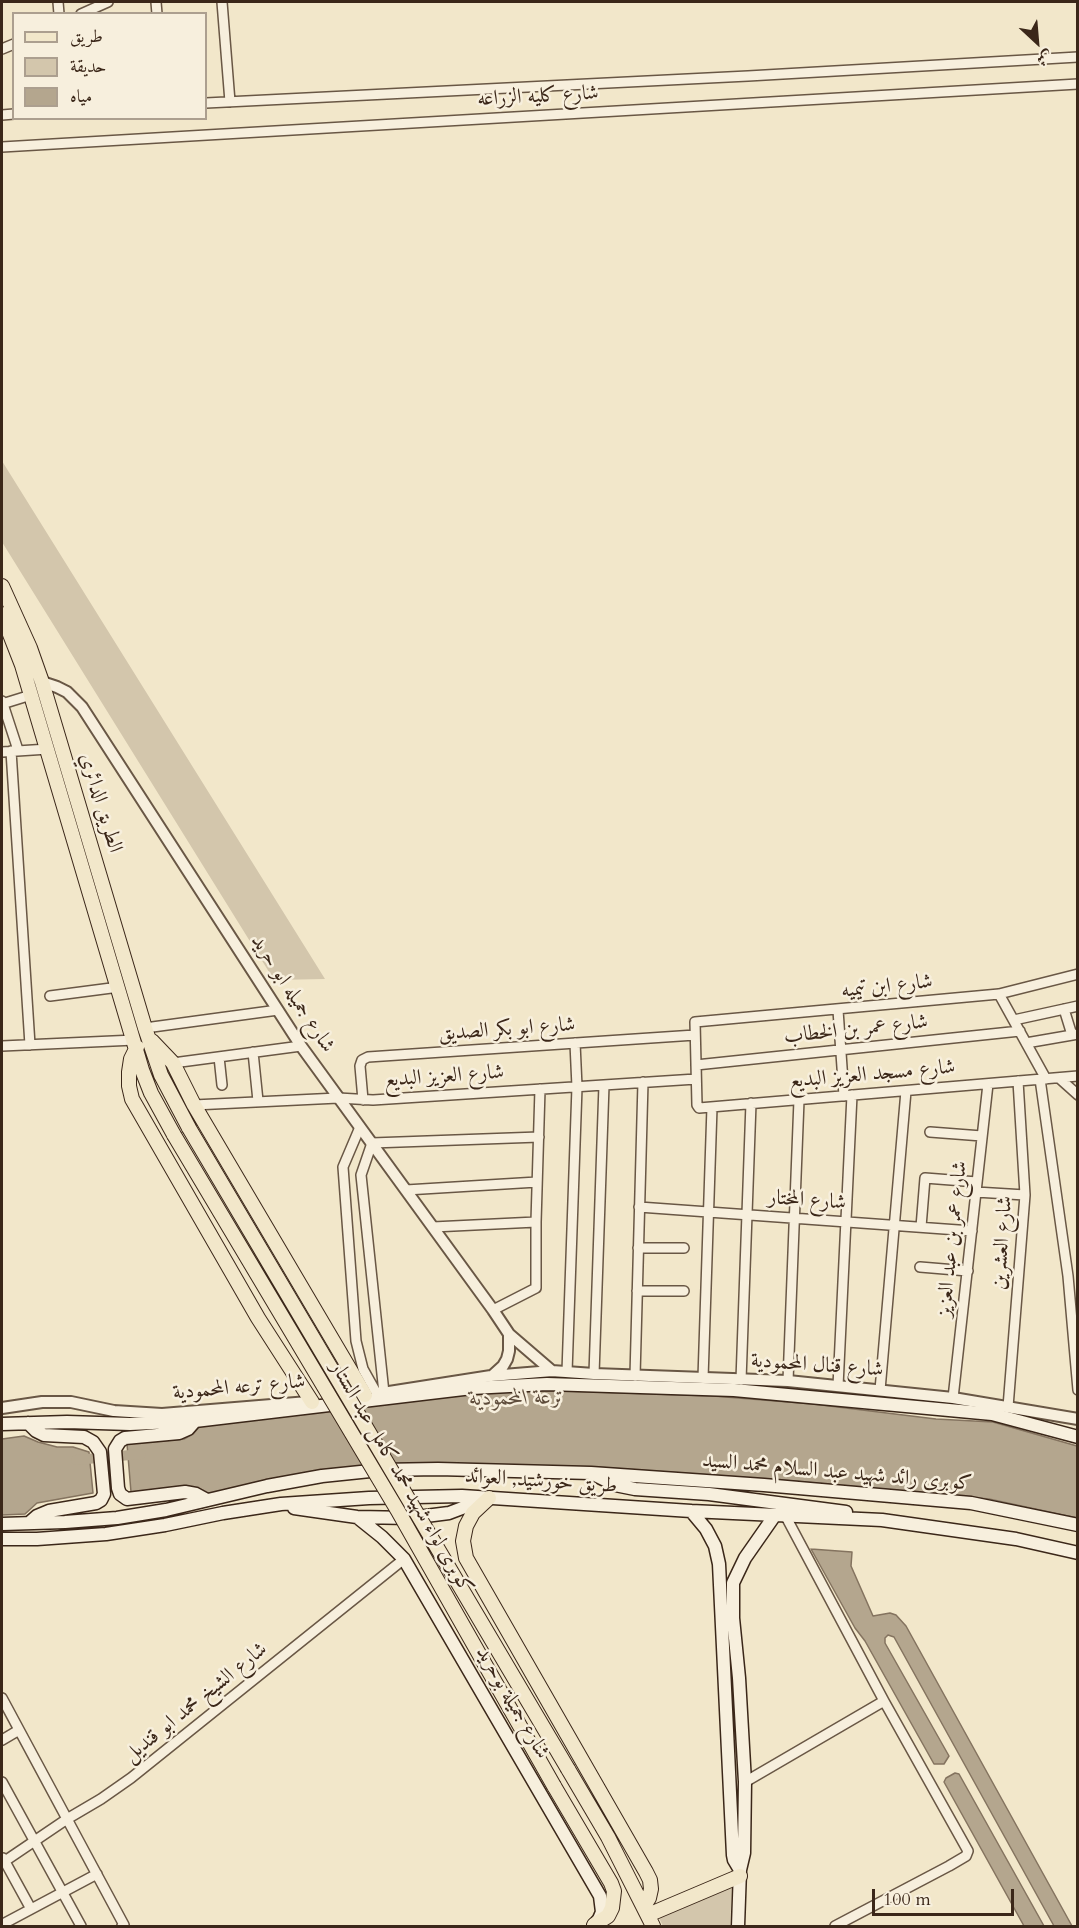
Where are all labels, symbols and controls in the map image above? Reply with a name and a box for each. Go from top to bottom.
legend [12,12,207,120]
north arrow [1007,12,1067,72]
text: طريق [70,24,103,49]
text: ش [1033,45,1057,72]
text: حديقة [70,54,106,79]
street label: شارع كليه الزراعه [477,81,599,113]
text: مياه [70,84,92,109]
street label: الطريق الدائري [73,750,127,856]
street label: شارع جميله ابو حريد [244,930,340,1058]
street label: شارع ابن تيميه [840,970,934,1004]
street label: شارع عمر بن الخطاب [783,1010,929,1050]
street label: شارع ابو بكر الصديق [438,1013,576,1047]
street label: شارع مسجد العزيز البديع [788,1055,956,1095]
street label: شارع العزيز البديع [383,1060,505,1094]
street label: شارع عمر بن عبد العزيز [932,1160,974,1318]
street label: شارع المختار [767,1186,847,1216]
street label: شارع العشرين [987,1195,1019,1291]
street label: شارع قنال المحمودية [750,1349,884,1383]
street label: كوبرى لواء شهيد محمد كامل عبد الستار [324,1357,478,1599]
street label: شارع ترعه المحمودية [172,1370,306,1406]
water label: ترعة المحمودية [469,1385,565,1413]
street label: كوبرى رائد شهيد عبد السلام محمد السيد [701,1449,973,1497]
street label: طريق خورشيد, العوائد [464,1464,618,1500]
street label: شارع الشيخ محمد ابو قنديل [119,1637,273,1769]
street label: شارع جميلة بوحريد [470,1642,554,1764]
scale bar [875,1877,1018,1915]
text: 100 m [883,1887,931,1912]

